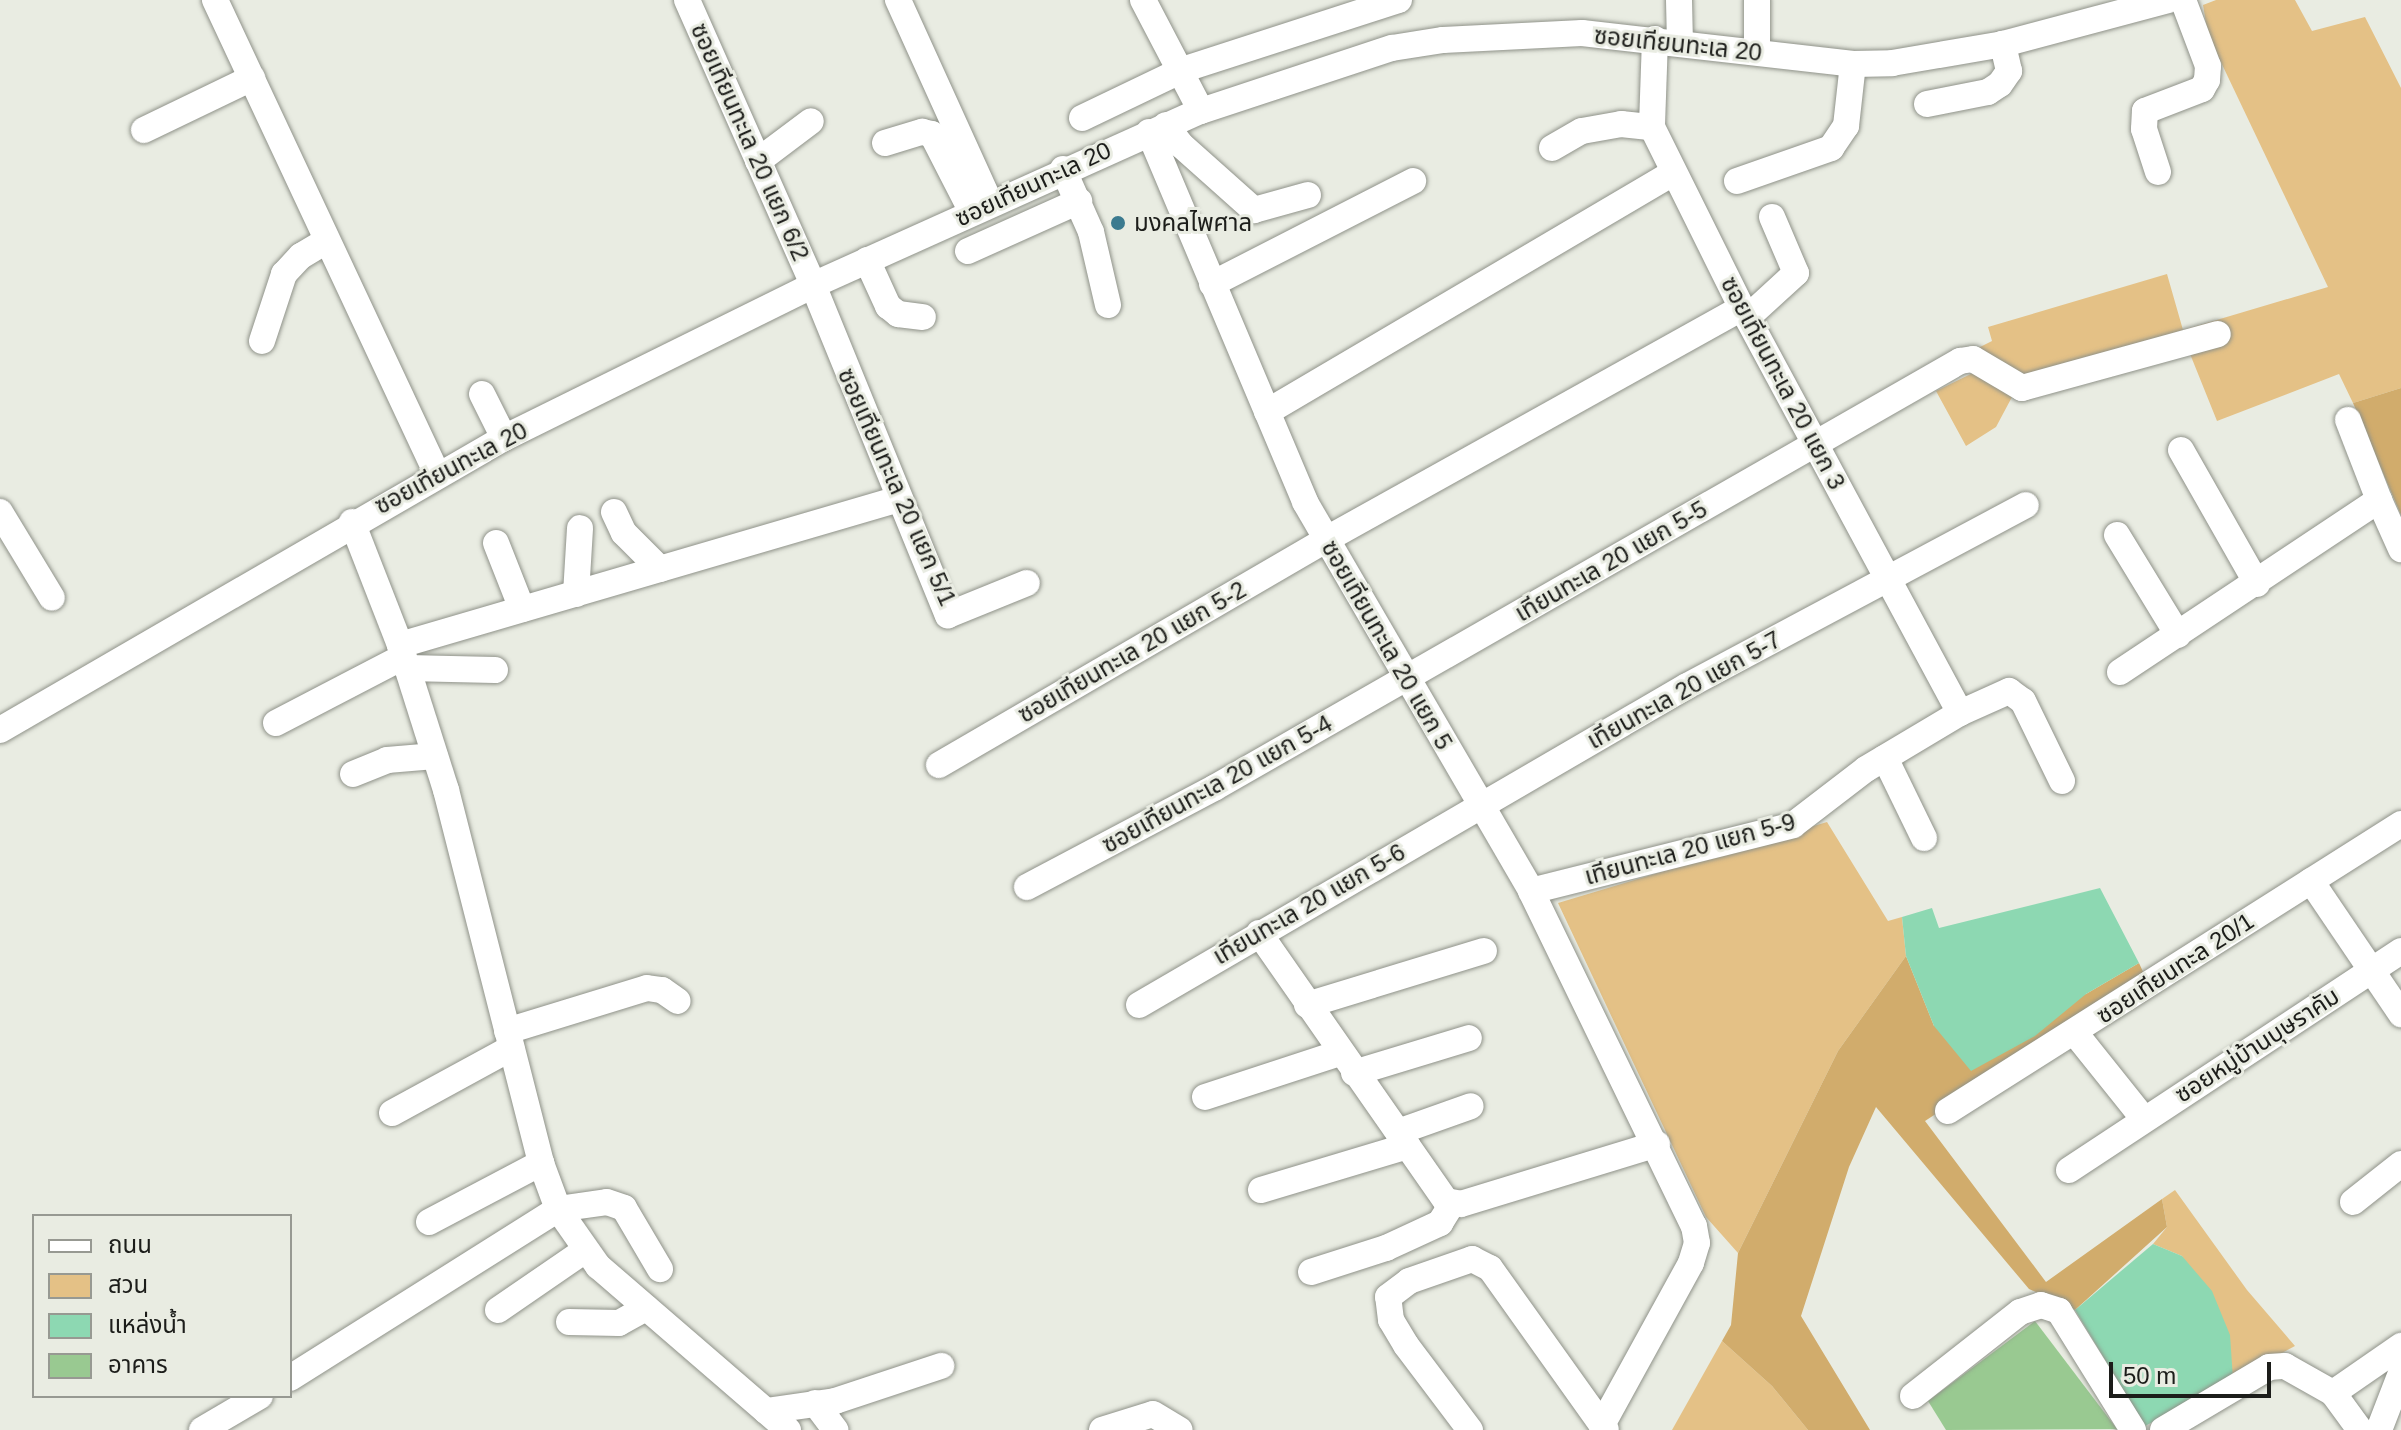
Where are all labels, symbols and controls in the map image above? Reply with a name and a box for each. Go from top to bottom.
street label: ซอยเทียนทะเล 20 แยก 6/2 [685,19,815,265]
street label: ซอยเทียนทะเล 20 [1593,21,1763,67]
street label: ซอยเทียนทะเล 20 [950,135,1116,233]
place label: มงคลไพศาล [1134,209,1252,237]
marker: มงคลไพศาล [1109,214,1127,232]
street label: ซอยเทียนทะเล 20 แยก 3 [1715,272,1851,494]
street label: ซอยเทียนทะเล 20 แยก 5/1 [832,364,962,610]
street label: ซอยเทียนทะเล 20 [370,416,532,520]
street label: เทียนทะเล 20 แยก 5-5 [1510,494,1712,628]
street label: ซอยเทียนทะเล 20 แยก 5 [1315,535,1459,755]
street label: ซอยเทียนทะเล 20 แยก 5-2 [1013,575,1251,729]
street label: เทียนทะเล 20 แยก 5-7 [1582,625,1786,755]
street label: ซอยเทียนทะเล 20 แยก 5-4 [1097,709,1337,859]
street label: เทียนทะเล 20 แยก 5-9 [1582,807,1798,891]
street label: เทียนทะเล 20 แยก 5-6 [1208,837,1410,971]
street label: ซอยเทียนทะล 20/1 [2091,906,2259,1030]
street label: ซอยหมู่บ้านบุษราคัม [2170,981,2344,1109]
legend [32,1214,292,1398]
text: ถนน [108,1231,152,1258]
text: สวน [108,1271,148,1298]
text: แหล่งน้ำ [108,1311,187,1338]
scale bar [2113,1346,2275,1396]
text: อาคาร [108,1351,168,1378]
text: 50 m [2123,1362,2176,1389]

